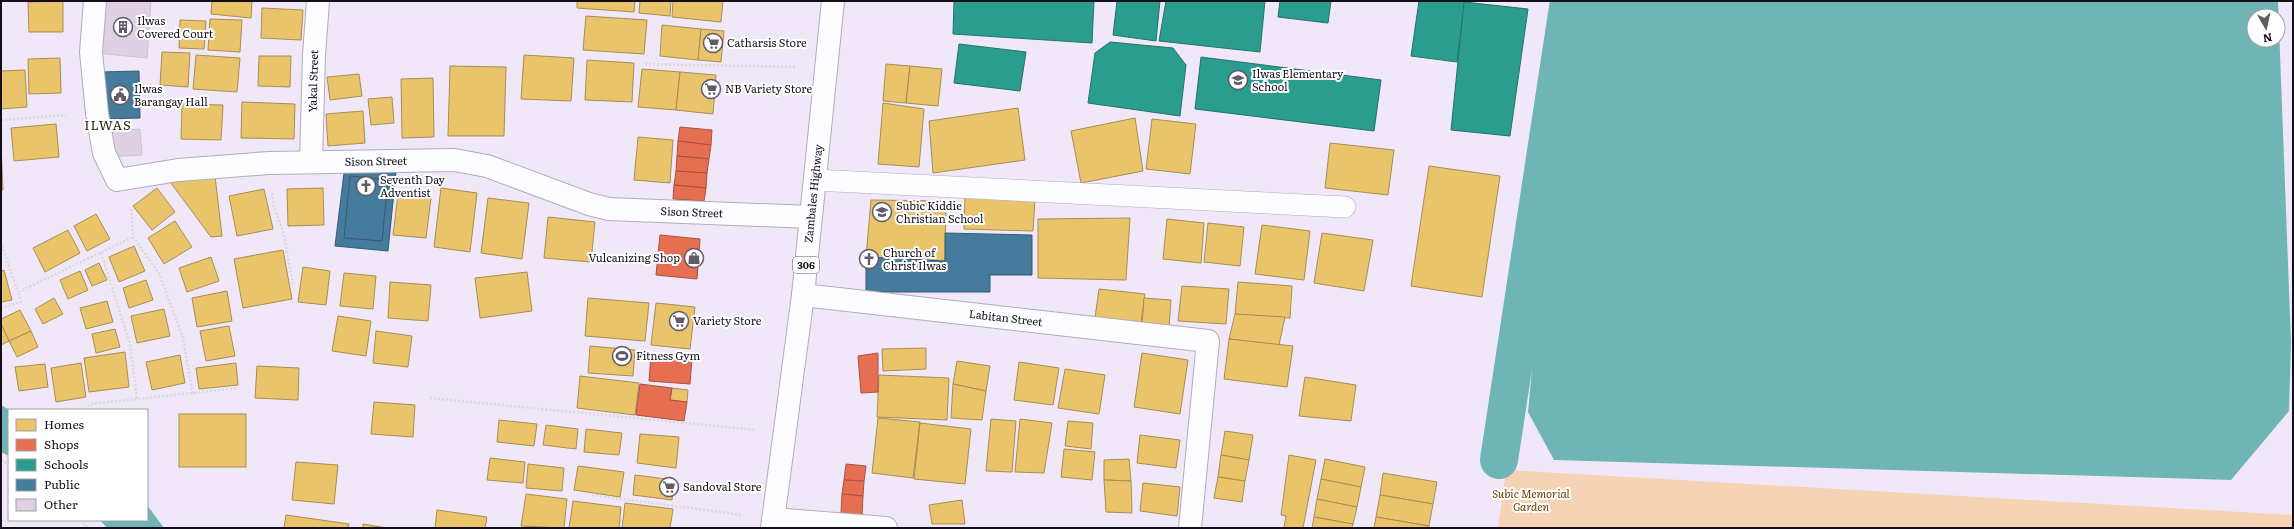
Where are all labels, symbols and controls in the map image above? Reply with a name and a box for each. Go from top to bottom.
north arrow [2246,8,2286,48]
place label: Ilwas Covered Court [137,12,214,41]
building icon: Ilwas Covered Court [112,16,134,38]
text: N [2262,30,2274,47]
supermarket icon: Catharsis Store [702,32,724,54]
place label: Catharsis Store [727,34,807,50]
street label: Yakal Street [303,48,321,113]
place label: Ilwas Elementary School [1252,65,1344,94]
school or university icon: Ilwas Elementary School [1227,69,1249,91]
supermarket icon: NB Variety Store [700,78,722,100]
place label: Ilwas Barangay Hall [134,80,208,109]
place label: NB Variety Store [725,80,812,96]
public building icon: Ilwas Barangay Hall [109,84,131,106]
district label: ILWAS [84,115,132,134]
street label: Zambales Highway [799,143,825,244]
street label: Sison Street [344,152,408,169]
place label: Seventh Day Adventist [380,171,446,200]
church icon: Seventh Day Adventist [355,175,377,197]
place label: Subic Kiddie Christian School [896,197,984,226]
school or university icon: Subic Kiddie Christian School [871,201,893,223]
street label: Sison Street [660,202,724,221]
place label: Church of Christ Ilwas [883,244,946,273]
shop icon: Vulcanizing Shop [683,247,705,269]
church icon: Church of Christ Ilwas [858,248,880,270]
place label: Vulcanizing Shop [588,249,680,265]
road number: 306 [793,257,819,273]
street label: Labitan Street [968,305,1044,329]
supermarket icon: Variety Store [668,310,690,332]
place label: Variety Store [693,312,762,328]
sports icon: Fitness Gym [611,345,633,367]
place label: Fitness Gym [636,347,701,363]
legend [8,409,148,521]
text: Homes [44,415,84,433]
text: Shops [44,435,79,453]
text: Schools [44,455,89,473]
text: Public [44,475,80,493]
supermarket icon: Sandoval Store [658,476,680,498]
place label: Sandoval Store [683,478,762,494]
park label: Subic Memorial Garden [1492,485,1571,514]
text: Other [44,495,78,513]

